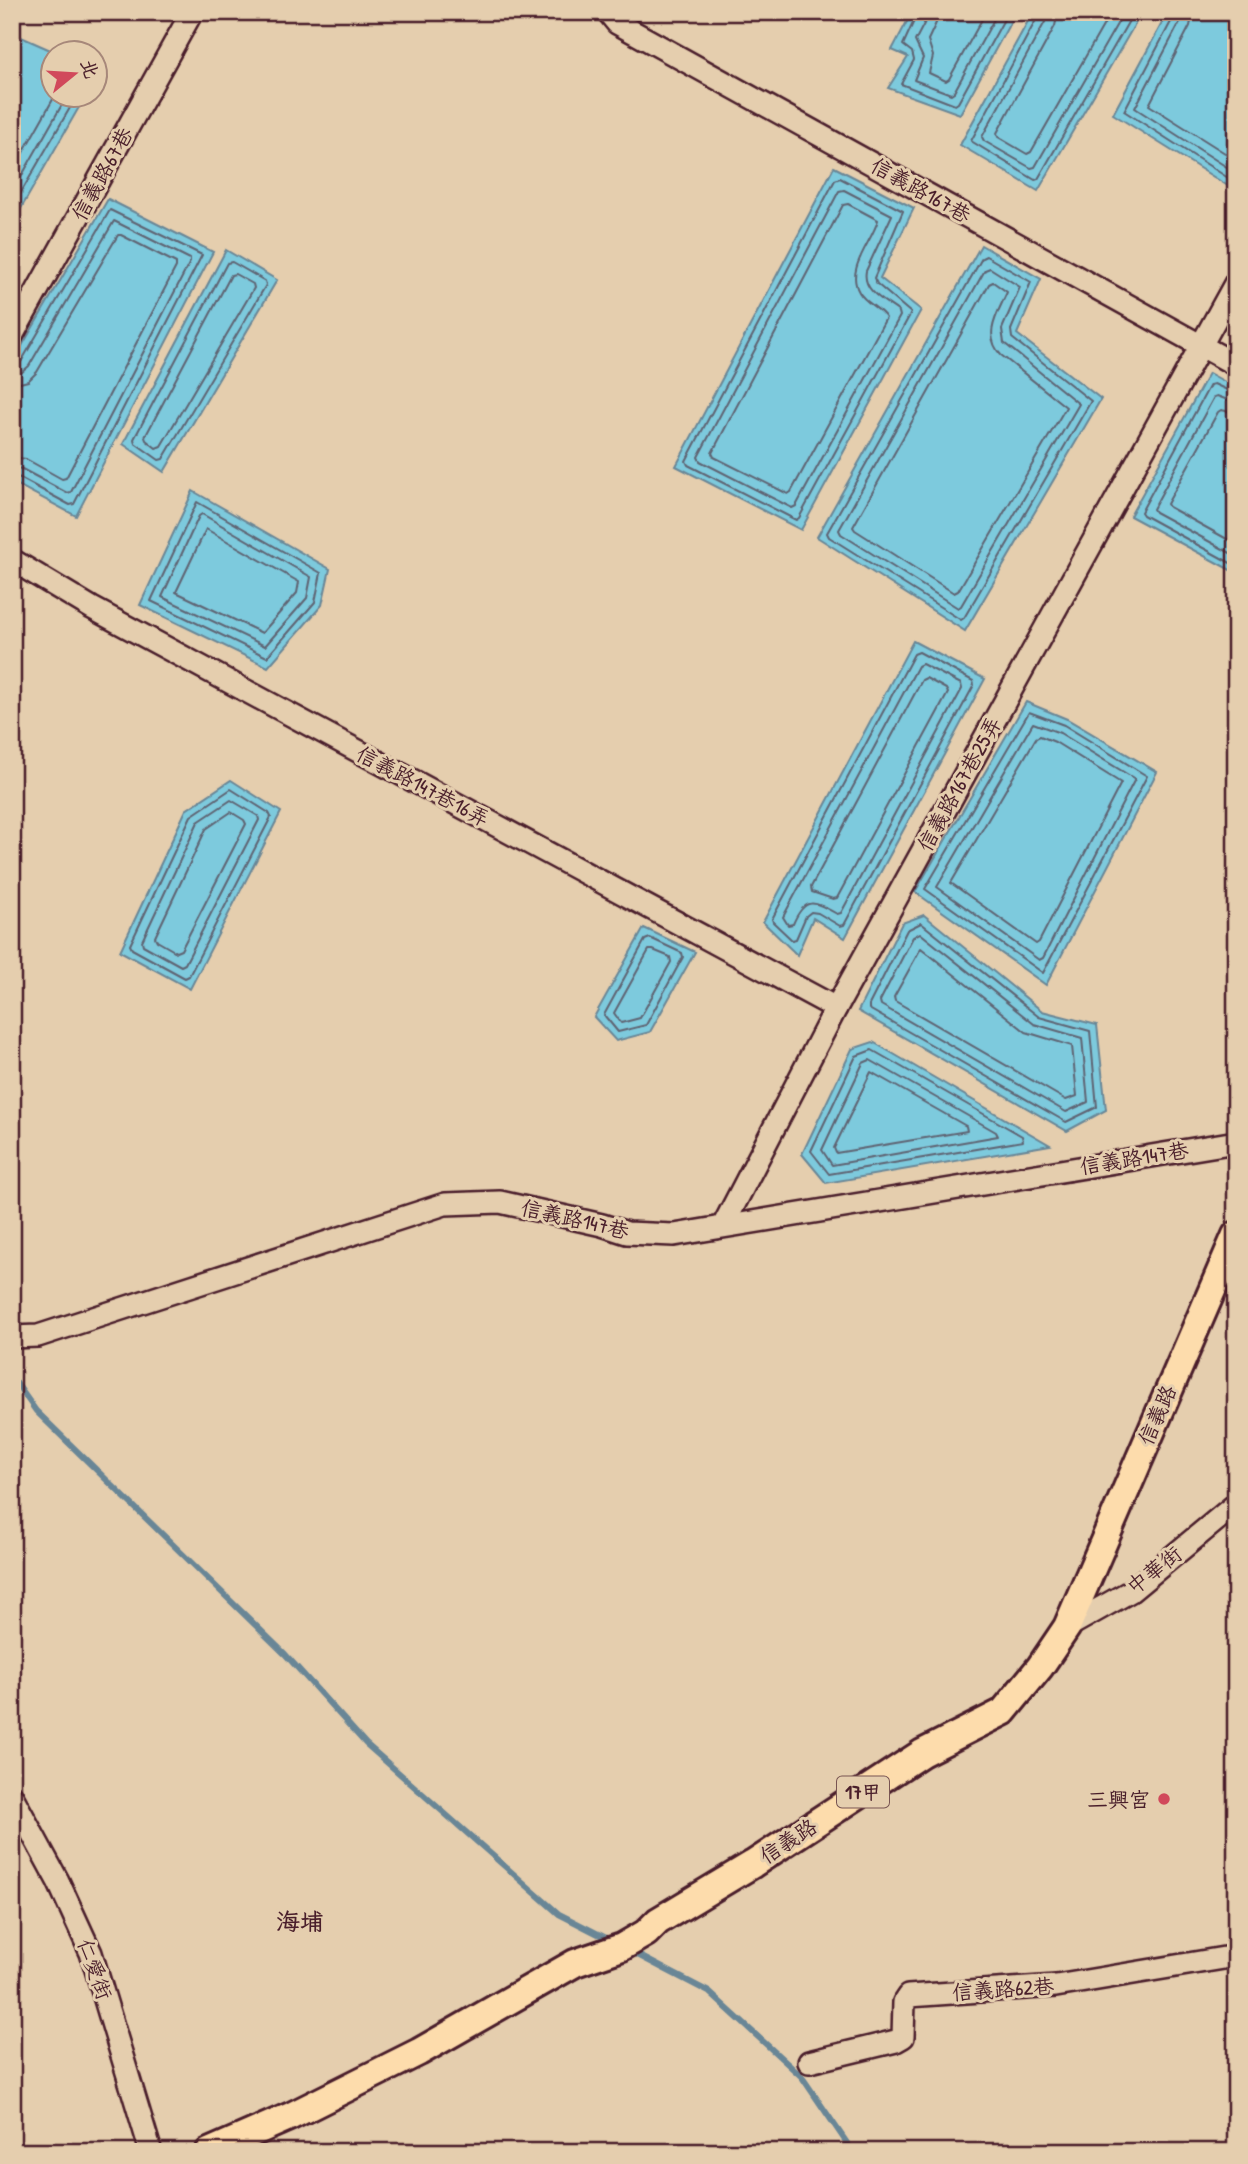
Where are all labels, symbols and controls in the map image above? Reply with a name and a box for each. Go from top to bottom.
north arrow [38,38,108,108]
text: 北 [75,56,105,82]
street label: 信義路67巷 [64,122,140,226]
street label: 信義路167巷 [866,151,976,229]
street label: 信義路167巷25弄 [910,711,1008,857]
street label: 信義路147巷16弄 [351,739,495,833]
street label: 信義路147巷 [1077,1135,1191,1181]
street label: 信義路147巷 [518,1193,632,1245]
street label: 信義路 [1131,1380,1183,1450]
street label: 中華街 [1120,1539,1188,1601]
road number: 17甲 [837,1776,889,1808]
place label: 三興宮 [1087,1785,1150,1814]
marker: 三興宮 [1156,1791,1172,1807]
street label: 信義路 [754,1812,822,1870]
district label: 海埔 [276,1905,324,1937]
street label: 仁愛街 [71,1934,119,2004]
street label: 信義路62巷 [951,1971,1055,2007]

